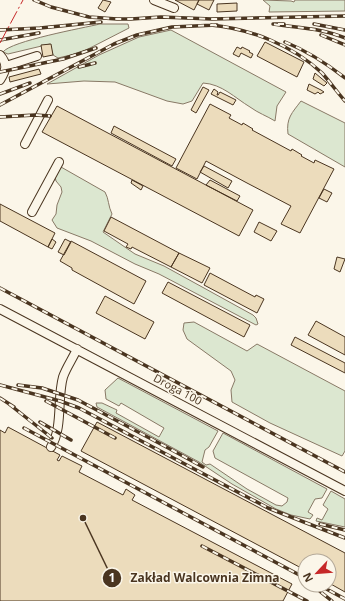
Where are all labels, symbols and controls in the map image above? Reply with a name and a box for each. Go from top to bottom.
street label: Droga 100 [151,370,205,408]
north arrow [297,553,337,593]
callout: Zakład Walcownia Zimna [102,566,288,590]
text: 1 [109,569,115,586]
text: Zakład Walcownia Zimna [130,569,280,586]
text: N [299,570,316,585]

